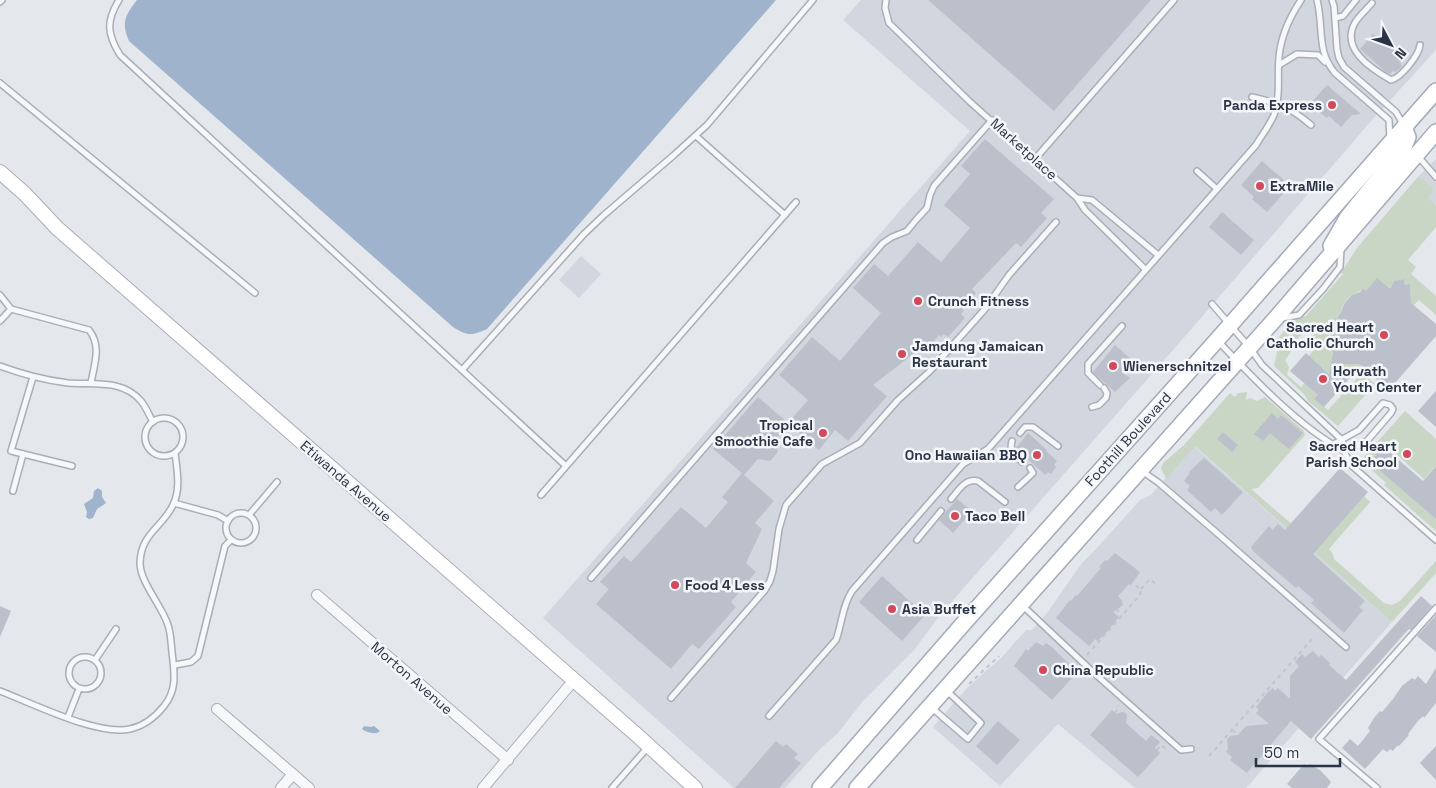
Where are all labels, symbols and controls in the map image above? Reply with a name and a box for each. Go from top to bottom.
north arrow [1366,20,1416,70]
text: N [1391,44,1411,63]
place label: Panda Express [1223,96,1322,114]
marker: Panda Express [1326,99,1338,111]
street label: Marketplace [987,114,1061,184]
place label: ExtraMile [1270,177,1334,195]
marker: ExtraMile [1254,180,1266,192]
place label: Crunch Fitness [928,292,1029,310]
marker: Crunch Fitness [912,295,924,307]
place label: Sacred Heart Catholic Church [1266,318,1374,352]
marker: Sacred Heart Catholic Church [1378,329,1390,341]
place label: Jamdung Jamaican Restaurant [912,337,1044,371]
marker: Jamdung Jamaican Restaurant [896,348,908,360]
place label: Wienerschnitzel [1123,357,1231,375]
marker: Wienerschnitzel [1107,360,1119,372]
place label: Horvath Youth Center [1333,362,1422,396]
marker: Horvath Youth Center [1317,373,1329,385]
street label: Foothill Boulevard [1081,388,1175,490]
place label: Tropical Smoothie Cafe [715,416,813,450]
marker: Tropical Smoothie Cafe [817,427,829,439]
street label: Etiwanda Avenue [297,436,395,526]
place label: Sacred Heart Parish School [1306,437,1397,471]
place label: Ono Hawaiian BBQ [905,446,1027,464]
marker: Sacred Heart Parish School [1401,448,1413,460]
marker: Ono Hawaiian BBQ [1031,449,1043,461]
place label: Taco Bell [965,507,1025,525]
marker: Taco Bell [949,510,961,522]
place label: Food 4 Less [685,576,765,594]
marker: Food 4 Less [669,579,681,591]
place label: Asia Buffet [902,600,976,618]
marker: Asia Buffet [886,603,898,615]
street label: Morton Avenue [367,638,457,718]
place label: China Republic [1053,661,1154,679]
marker: China Republic [1037,664,1049,676]
scale bar [1256,736,1340,768]
text: 50 m [1264,743,1299,762]

